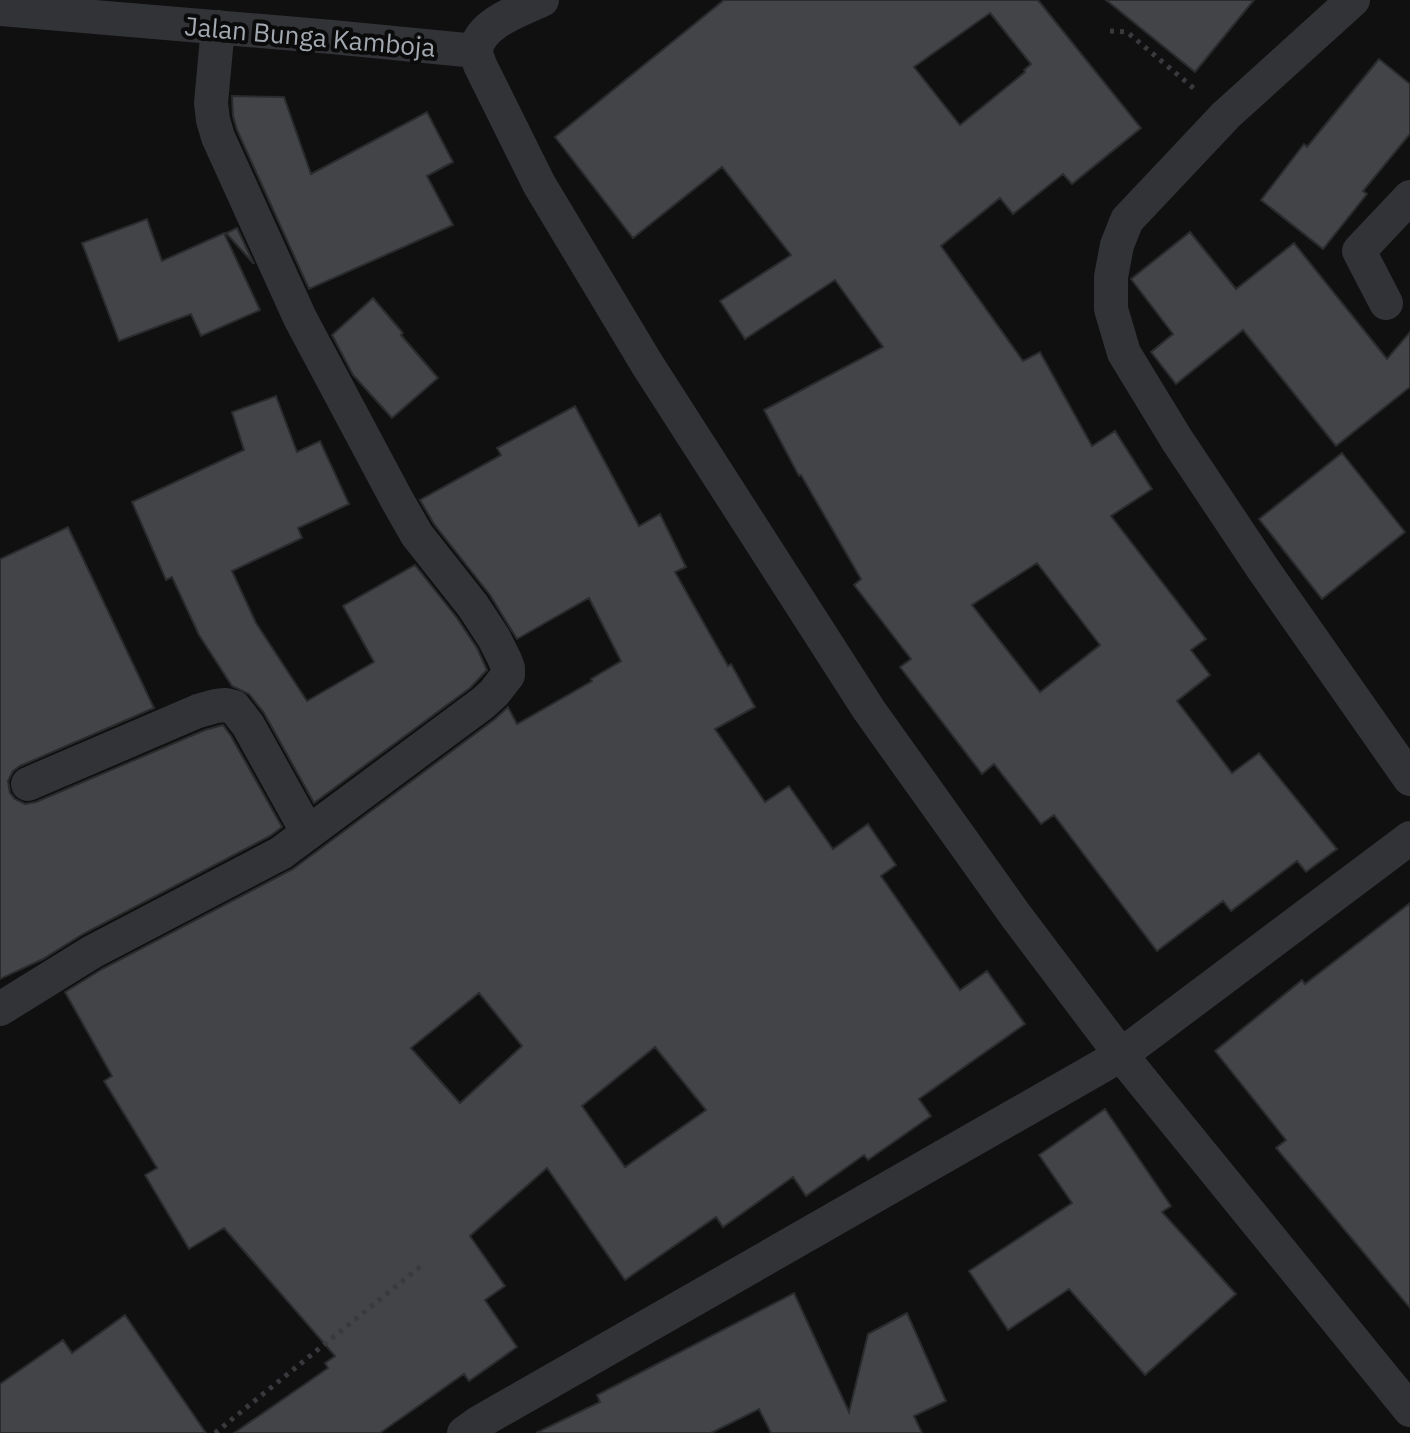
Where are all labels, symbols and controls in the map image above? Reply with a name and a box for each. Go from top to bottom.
street label: Jalan Bunga Kamboja [183,8,437,64]

